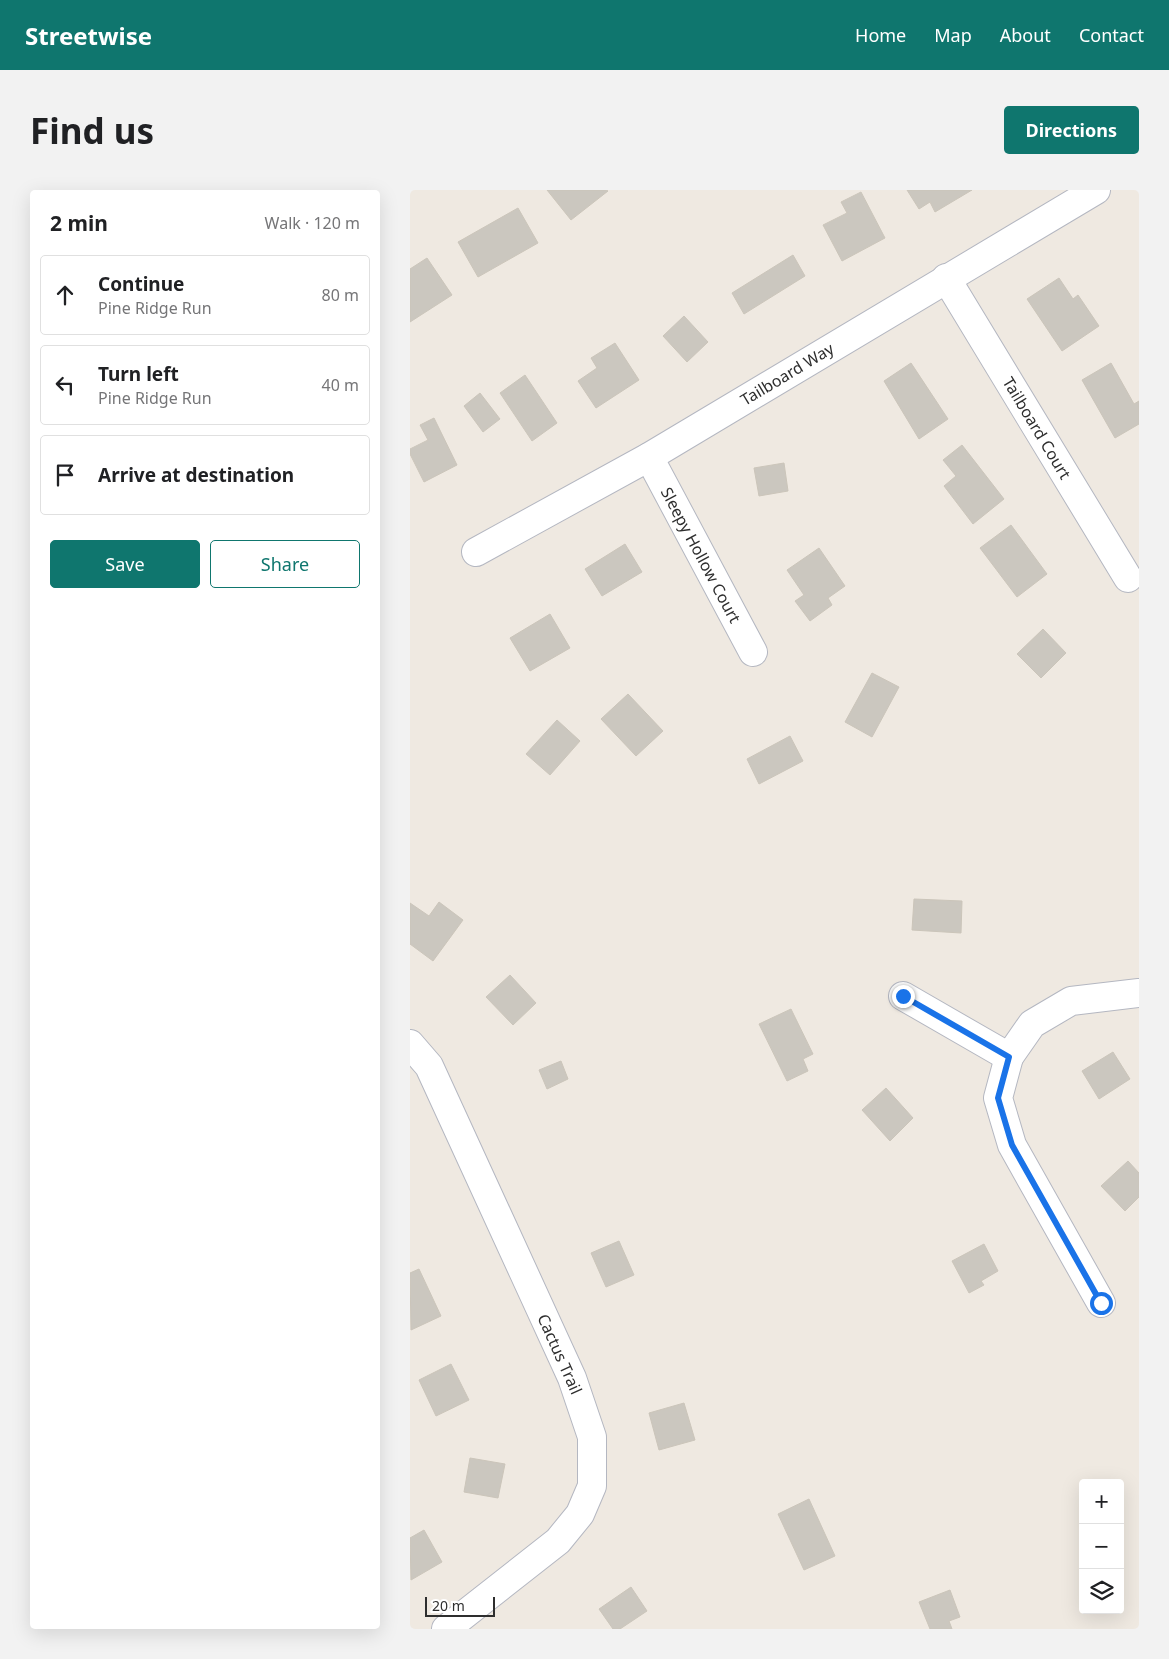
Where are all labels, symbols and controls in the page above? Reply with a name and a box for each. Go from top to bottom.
text: Streetwise [25,19,152,52]
text: Home [855,23,906,47]
text: Map [934,23,972,47]
text: About [1000,23,1051,47]
text: Contact [1079,23,1144,47]
button: Directions [1004,106,1139,154]
text: Find us [30,107,154,154]
text: 2 min [50,209,108,237]
text: Walk · 120 m [265,212,360,234]
text: Continue [98,271,184,297]
icon: ahead [51,281,79,309]
text: 80 m [322,284,359,306]
text: Pine Ridge Run [98,297,212,319]
street label: Tailboard Way [736,337,839,411]
text: Turn left [98,361,179,387]
icon: left [51,371,79,399]
street label: Tailboard Court [998,373,1076,483]
text: 40 m [322,374,359,396]
text: Pine Ridge Run [98,387,212,409]
icon: arrive [51,461,79,489]
text: Arrive at destination [98,462,294,488]
street label: Sleepy Hollow Court [656,483,746,627]
button: Save [50,540,200,588]
button: Share [210,540,360,588]
route end [892,985,915,1008]
route start [1090,1292,1113,1315]
street label: Cactus Trail [532,1310,588,1398]
map controls [1079,1479,1124,1614]
button: + [1079,1479,1124,1524]
button: − [1079,1524,1124,1569]
button: layers [1079,1569,1124,1614]
scale bar [425,1594,495,1617]
text: 20 m [432,1596,465,1615]

